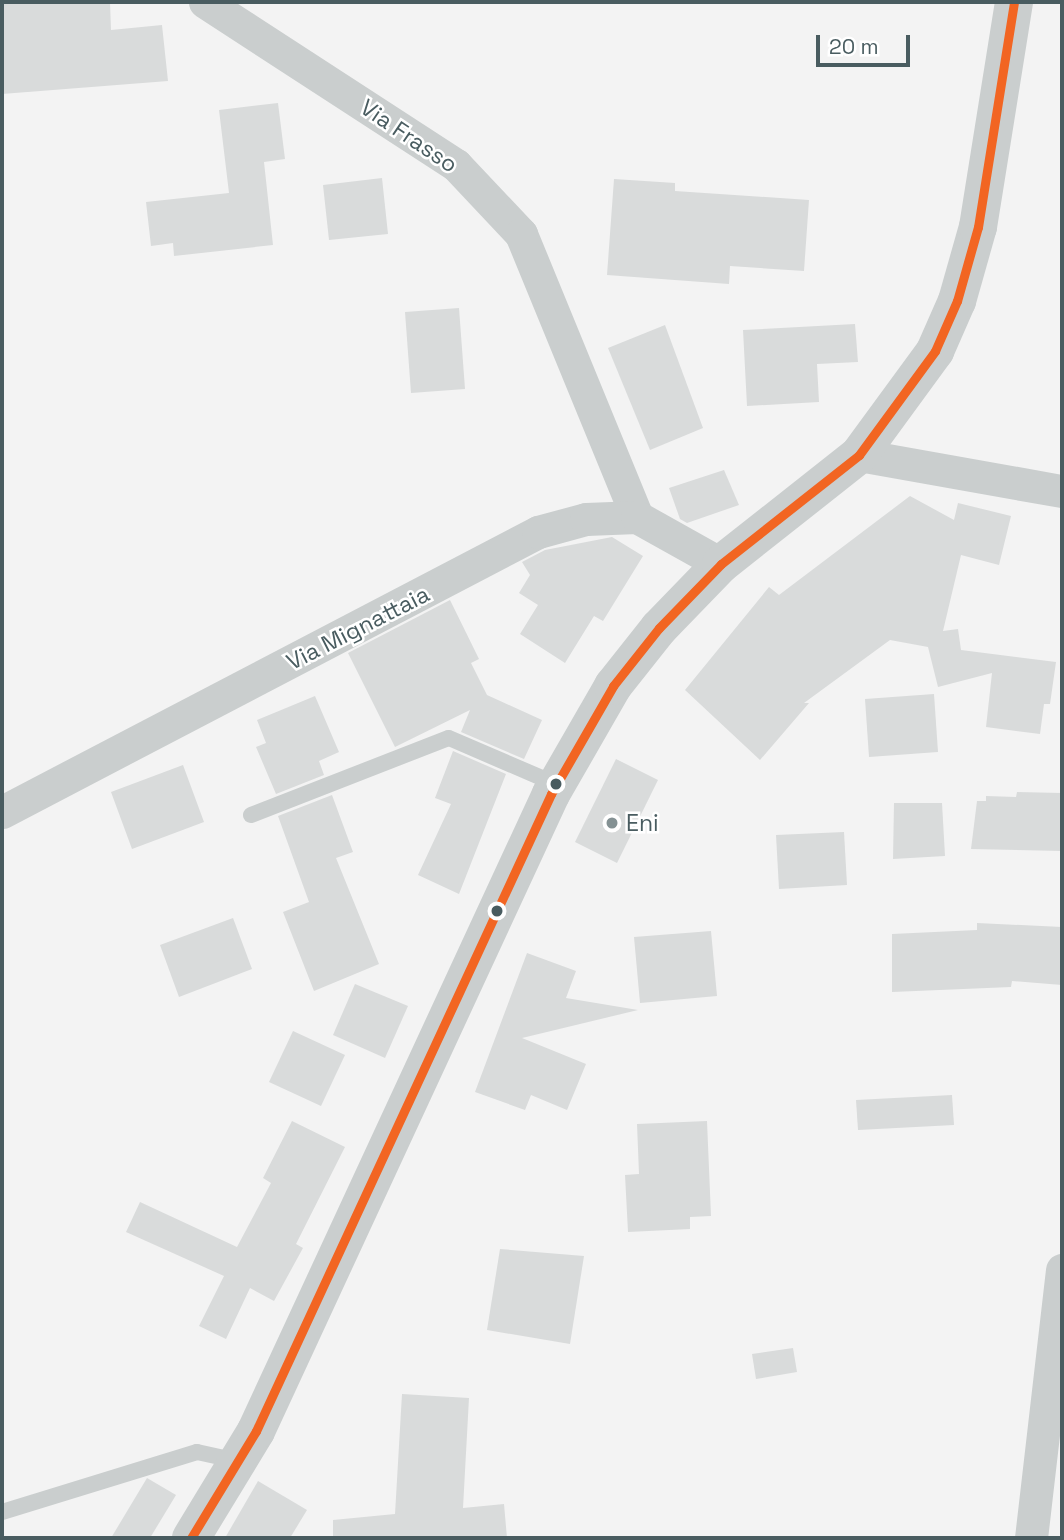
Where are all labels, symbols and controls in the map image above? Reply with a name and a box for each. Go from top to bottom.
scale bar [819,21,914,65]
text: 20 m [829,33,879,60]
street label: Via Frasso [355,93,463,179]
street label: Via Mignattaia [282,580,434,676]
unlabelled marker [549,777,563,791]
place label: Eni [626,809,659,837]
marker: Eni [604,815,620,831]
unlabelled marker [490,904,504,918]

